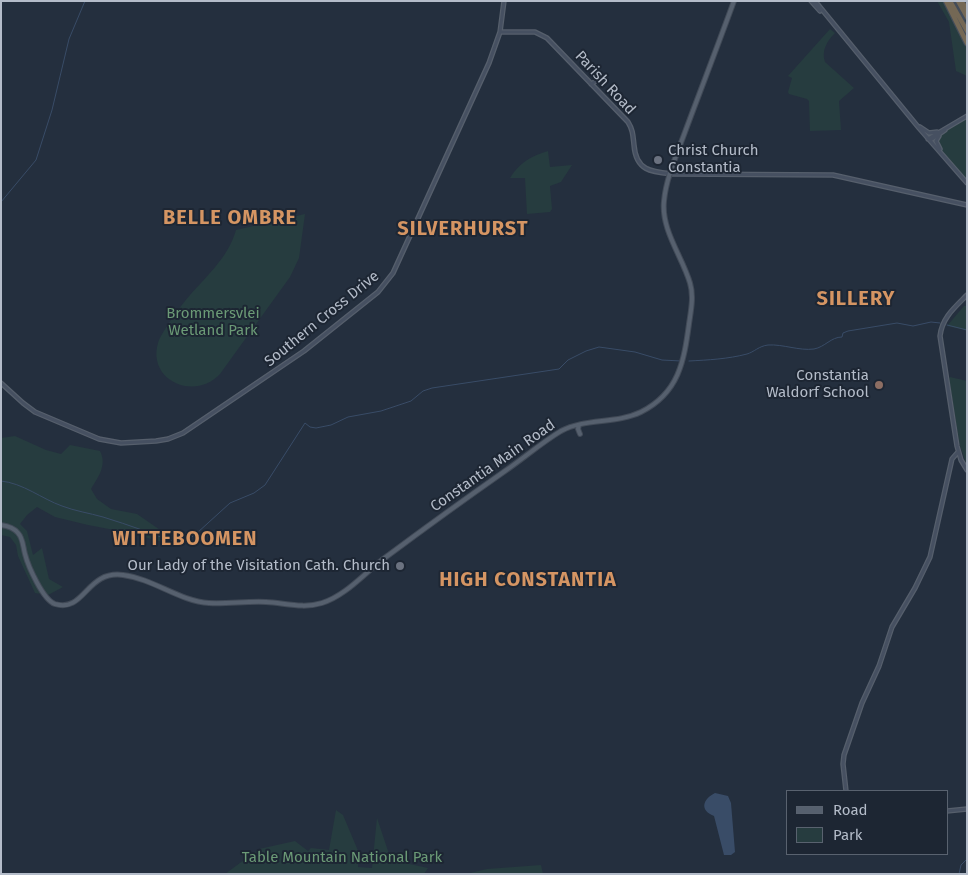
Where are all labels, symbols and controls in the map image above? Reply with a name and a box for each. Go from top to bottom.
street label: Parish Road [571,47,639,119]
place label: Christ Church Constantia [668,142,759,177]
marker: Christ Church Constantia [652,154,664,166]
district label: BELLE OMBRE [162,206,298,230]
district label: SILVERHURST [396,217,530,241]
street label: Southern Cross Drive [261,267,383,371]
district label: SILLERY [816,287,896,311]
park label: Brommersvlei Wetland Park [166,305,260,340]
place label: Constantia Waldorf School [766,367,869,402]
marker: Constantia Waldorf School [873,379,885,391]
street label: Constantia Main Road [427,416,559,516]
district label: WITTEBOOMEN [111,527,259,551]
place label: Our Lady of the Visitation Cath. Church [128,557,390,575]
marker: Our Lady of the Visitation Cath. Church [394,560,406,572]
district label: HIGH CONSTANTIA [437,568,619,592]
legend [786,790,948,855]
text: Road [833,801,868,819]
text: Park [833,826,863,844]
park label: Table Mountain National Park [242,849,442,867]

